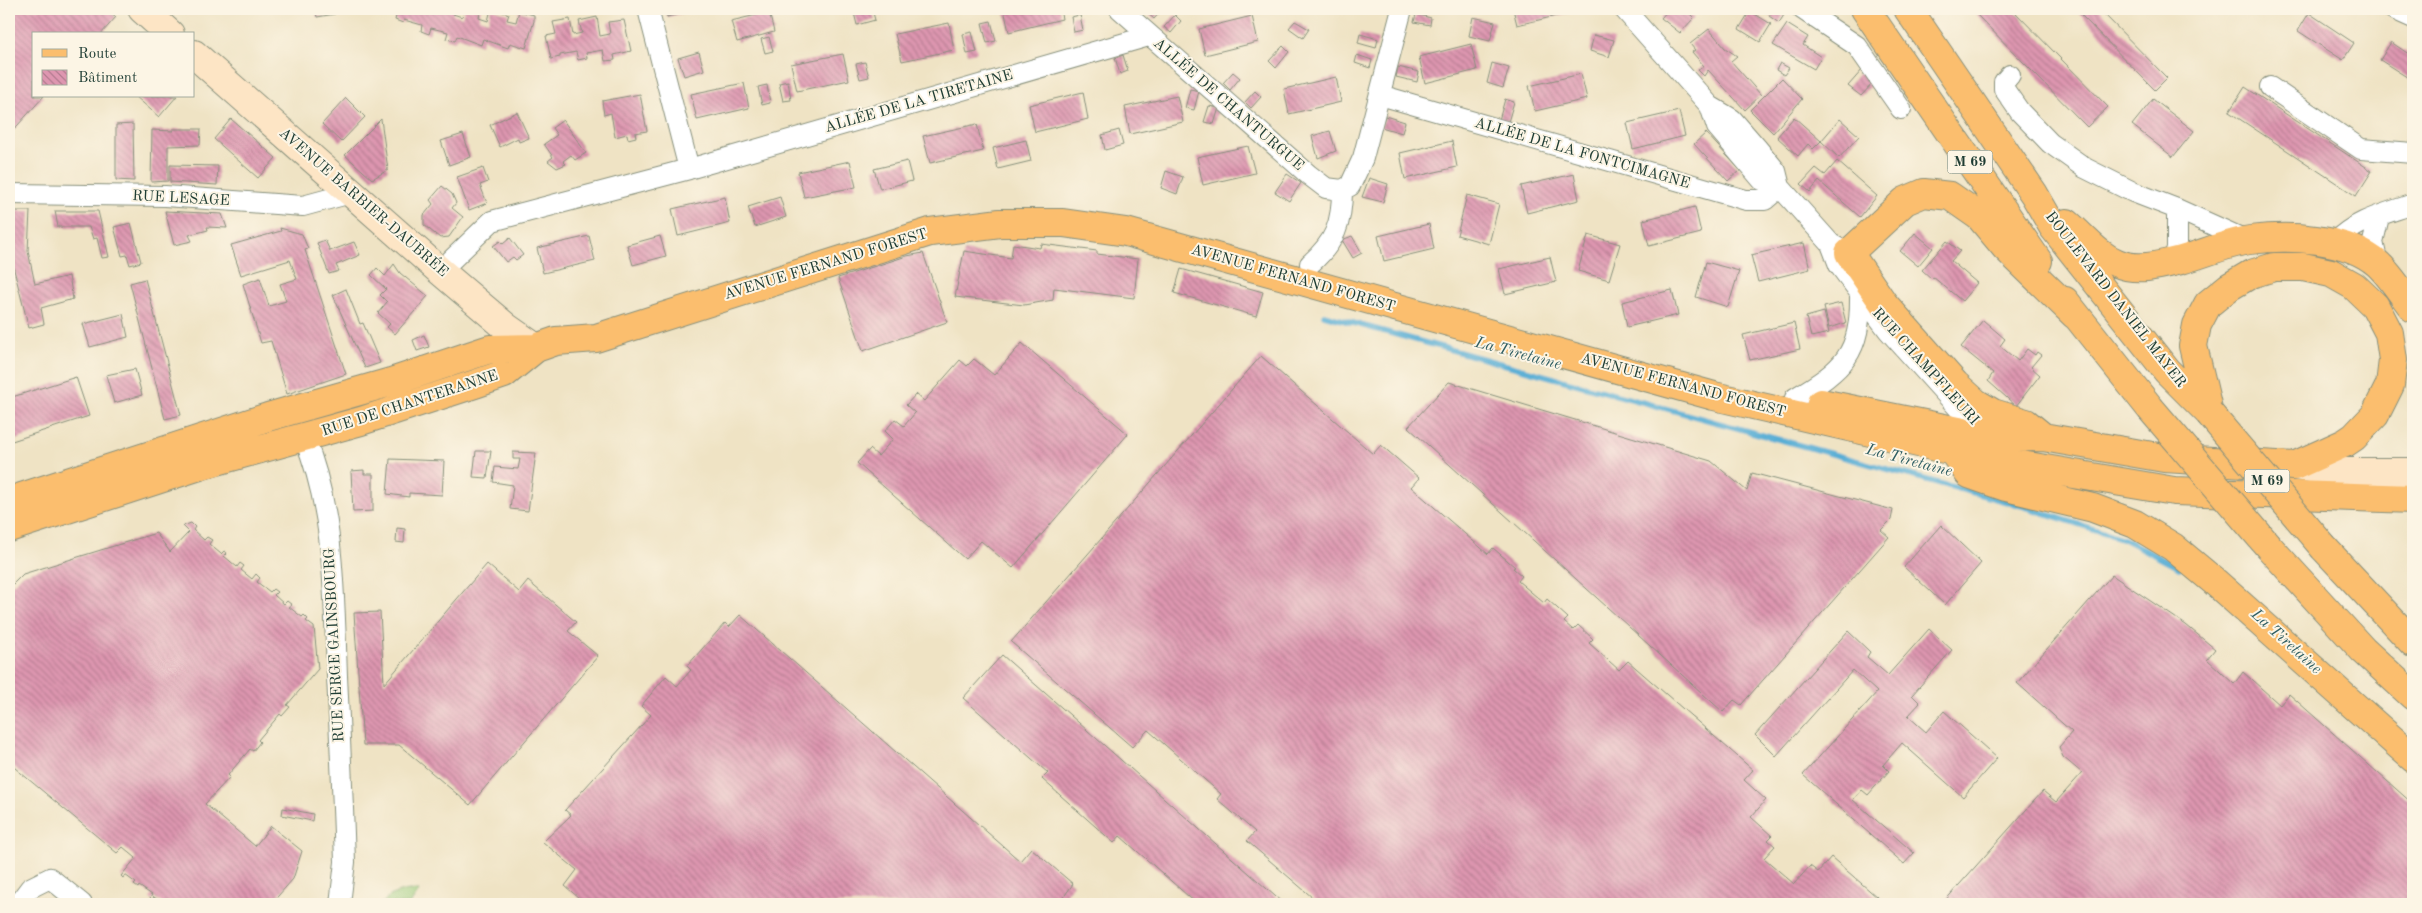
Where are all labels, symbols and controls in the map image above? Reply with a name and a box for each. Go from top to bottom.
legend [32,32,195,98]
street label: ALLÉE DE CHANTURGUE [1150,34,1308,174]
text: Route [78,47,116,62]
street label: ALLÉE DE LA TIRETAINE [822,65,1015,136]
text: Bâtiment [78,71,137,86]
street label: ALLÉE DE LA FONTCIMAGNE [1473,113,1692,192]
street label: AVENUE BARBIER-DAUBRÉE [276,124,452,280]
road number: M 69 [1948,150,1992,173]
street label: RUE LESAGE [132,189,230,209]
street label: BOULEVARD DANIEL MAYER [2042,209,2188,391]
street label: AVENUE FERNAND FOREST [723,227,929,303]
street label: AVENUE FERNAND FOREST [1189,243,1397,315]
street label: RUE CHAMPFLEURI [1869,306,1981,428]
water label: La Tiretaine [1472,335,1563,373]
street label: AVENUE FERNAND FOREST [1579,351,1787,421]
street label: RUE DE CHANTERANNE [320,368,500,440]
water label: La Tiretaine [1863,442,1954,480]
road number: M 69 [2244,470,2290,492]
street label: RUE SERGE GAINSBOURG [322,547,348,742]
water label: La Tiretaine [2247,606,2325,678]

